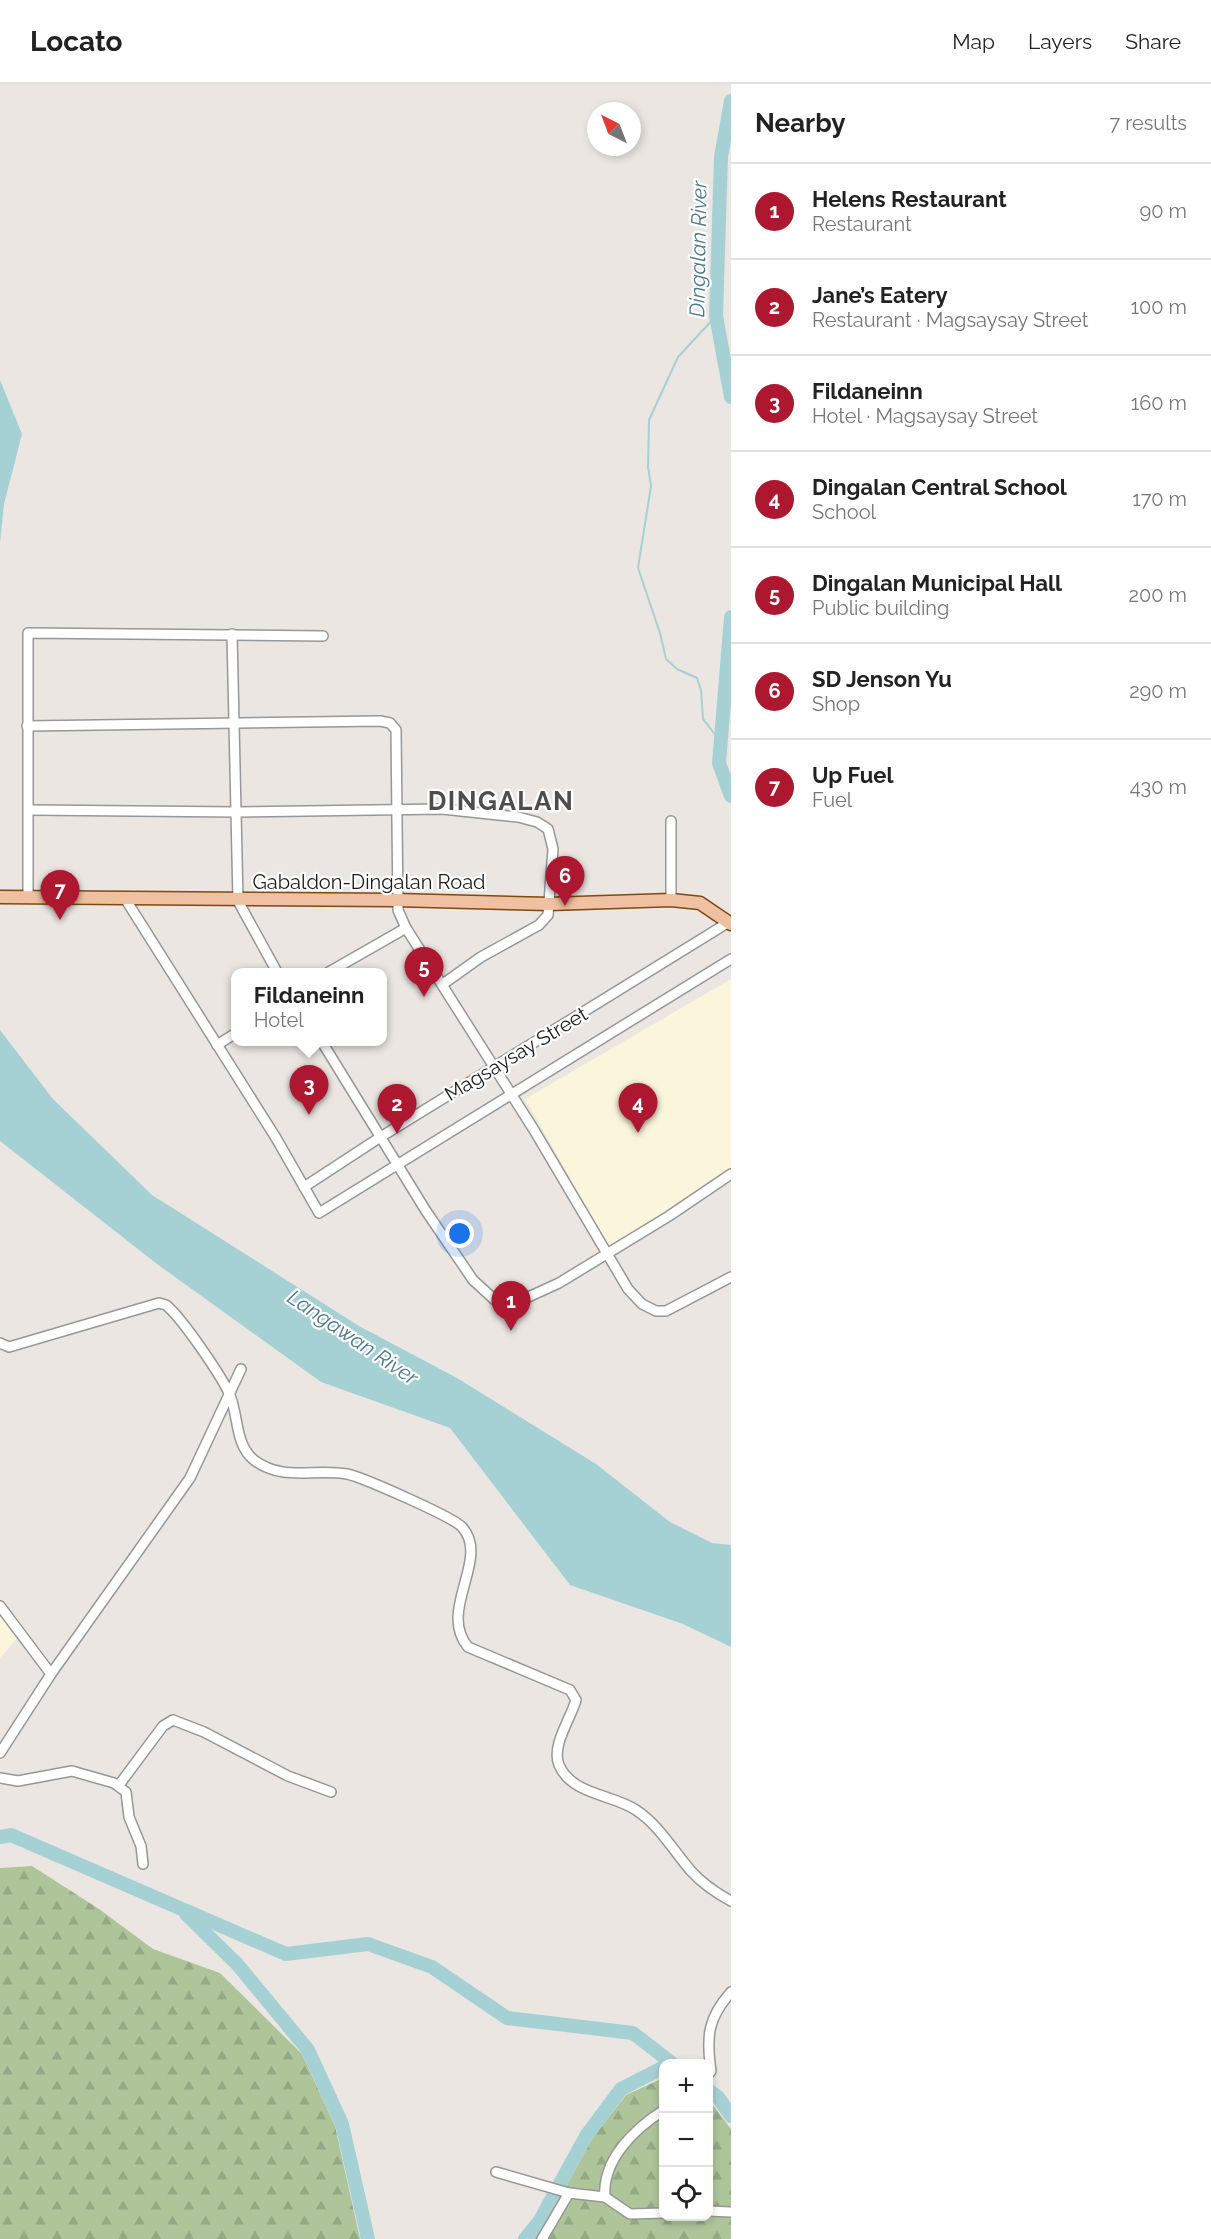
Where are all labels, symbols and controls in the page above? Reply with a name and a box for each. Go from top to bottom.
text: Locato [30,25,122,58]
text: Map [952,29,995,54]
text: Layers [1028,29,1092,54]
text: Share [1125,29,1181,54]
north arrow [587,102,641,156]
text: Nearby [755,108,845,138]
text: 7 results [1109,111,1187,135]
water label: Dingalan River [684,180,712,318]
text: Helens Restaurant [812,186,1007,212]
text: 1 [770,199,779,223]
text: 90 m [1140,199,1187,223]
text: Restaurant [812,212,912,236]
text: Jane’s Eatery [812,282,948,308]
text: 2 [769,295,780,319]
text: 100 m [1130,295,1187,319]
text: Restaurant · Magsaysay Street [812,308,1088,332]
text: Fildaneinn [812,378,923,404]
text: 3 [769,391,780,415]
text: 160 m [1131,391,1187,415]
text: Hotel · Magsaysay Street [812,404,1038,428]
text: Dingalan Central School [812,474,1067,500]
text: 4 [769,487,780,511]
text: 170 m [1132,487,1187,511]
text: School [812,500,876,524]
text: Dingalan Municipal Hall [812,570,1062,596]
text: 5 [769,583,780,607]
text: 200 m [1129,583,1187,607]
text: Public building [812,596,949,620]
text: SD Jenson Yu [812,666,952,692]
text: 6 [768,679,781,703]
text: 290 m [1129,679,1187,703]
text: Shop [812,692,860,716]
text: Up Fuel [812,762,893,788]
text: 7 [769,775,780,799]
text: 430 m [1130,775,1187,799]
district label: DINGALAN [428,786,574,816]
text: Fuel [812,788,852,812]
pin: 6 [546,856,584,906]
pin: 7 [40,870,80,920]
street label: Gabaldon-Dingalan Road [253,870,486,894]
pin: 5 [404,948,444,997]
popup [231,968,387,1046]
text: Fildaneinn [254,982,364,1008]
street label: Magsaysay Street [440,1002,592,1106]
text: Hotel [254,1008,304,1032]
pin: 3 [290,1066,328,1115]
pin: 2 [378,1084,416,1134]
pin: 4 [618,1084,658,1133]
your location [445,1219,474,1248]
pin: 1 [492,1282,530,1331]
water label: Langawan River [283,1284,424,1390]
map controls [659,2059,713,2221]
button: + [659,2059,713,2113]
button: − [659,2113,713,2167]
button: locate [659,2167,713,2221]

